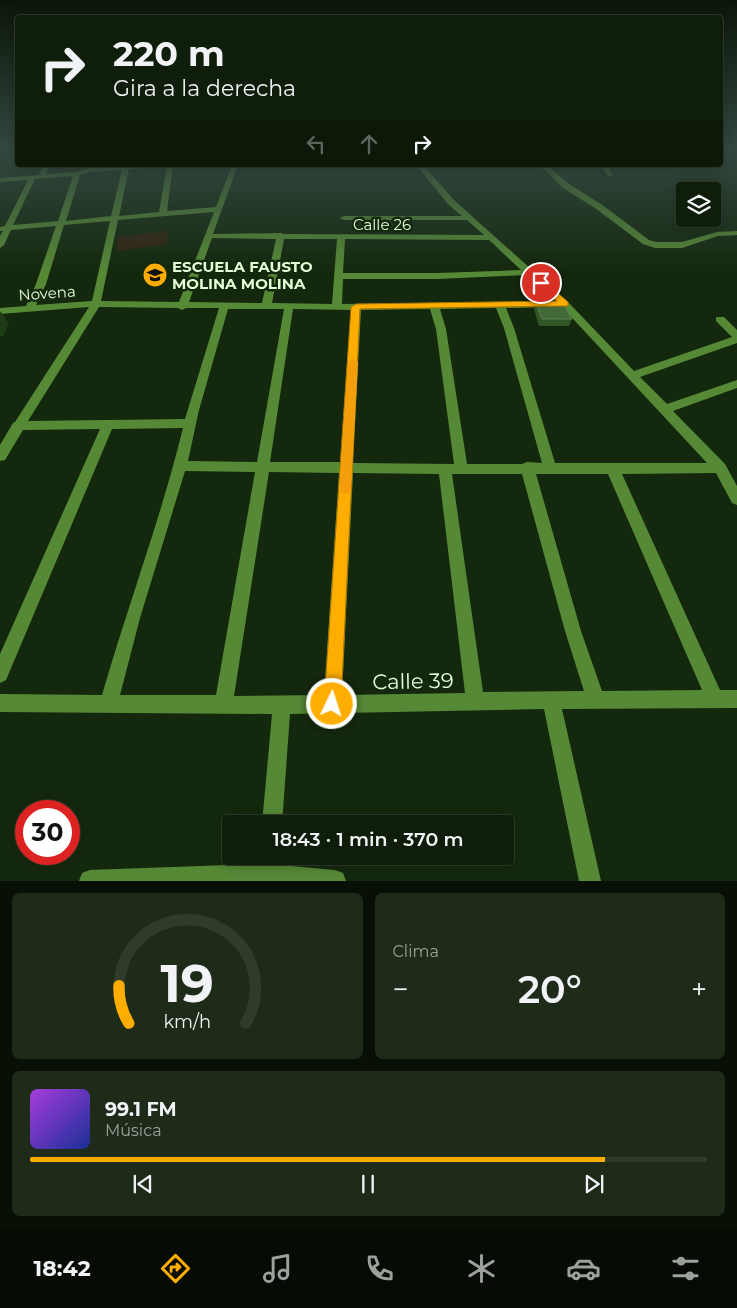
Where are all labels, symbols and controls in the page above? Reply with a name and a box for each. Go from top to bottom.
text: 220 m [113,32,225,75]
icon: right [30,35,95,100]
text: Gira a la derecha [113,75,296,102]
icon: left [302,130,330,158]
icon: ahead [355,130,383,158]
icon: right [408,130,436,158]
map controls [676,182,721,227]
button: layers [676,182,721,227]
street label: Calle 26 [353,215,411,234]
place label: ESCUELA FAUSTO MOLINA MOLINA [172,257,313,293]
school or university icon: ESCUELA FAUSTO MOLINA MOLINA [142,262,168,288]
pin [520,262,562,304]
icon: arrive [527,269,555,297]
street label: Novena [18,282,76,304]
street label: Calle 39 [372,668,454,694]
position arrow [305,677,357,729]
speed limit sign: 30 [15,800,80,865]
text: 18:43 · 1 min · 370 m [273,828,463,851]
text: Clima [393,942,439,961]
text: 19 [160,952,214,1015]
text: 20° [518,966,582,1013]
text: − [393,972,409,1006]
text: + [691,972,707,1006]
text: km/h [163,1011,211,1032]
text: 99.1 FM [105,1098,177,1121]
text: Música [105,1121,162,1140]
icon: previous [129,1170,157,1198]
icon: pause [354,1170,382,1198]
icon: next [580,1170,608,1198]
icon: directions [158,1251,193,1286]
icon: music [260,1251,295,1286]
icon: phone [362,1251,397,1286]
icon: climate [464,1251,499,1286]
icon: car [566,1251,601,1286]
icon: filters [668,1251,703,1286]
text: 18:42 [34,1255,91,1282]

